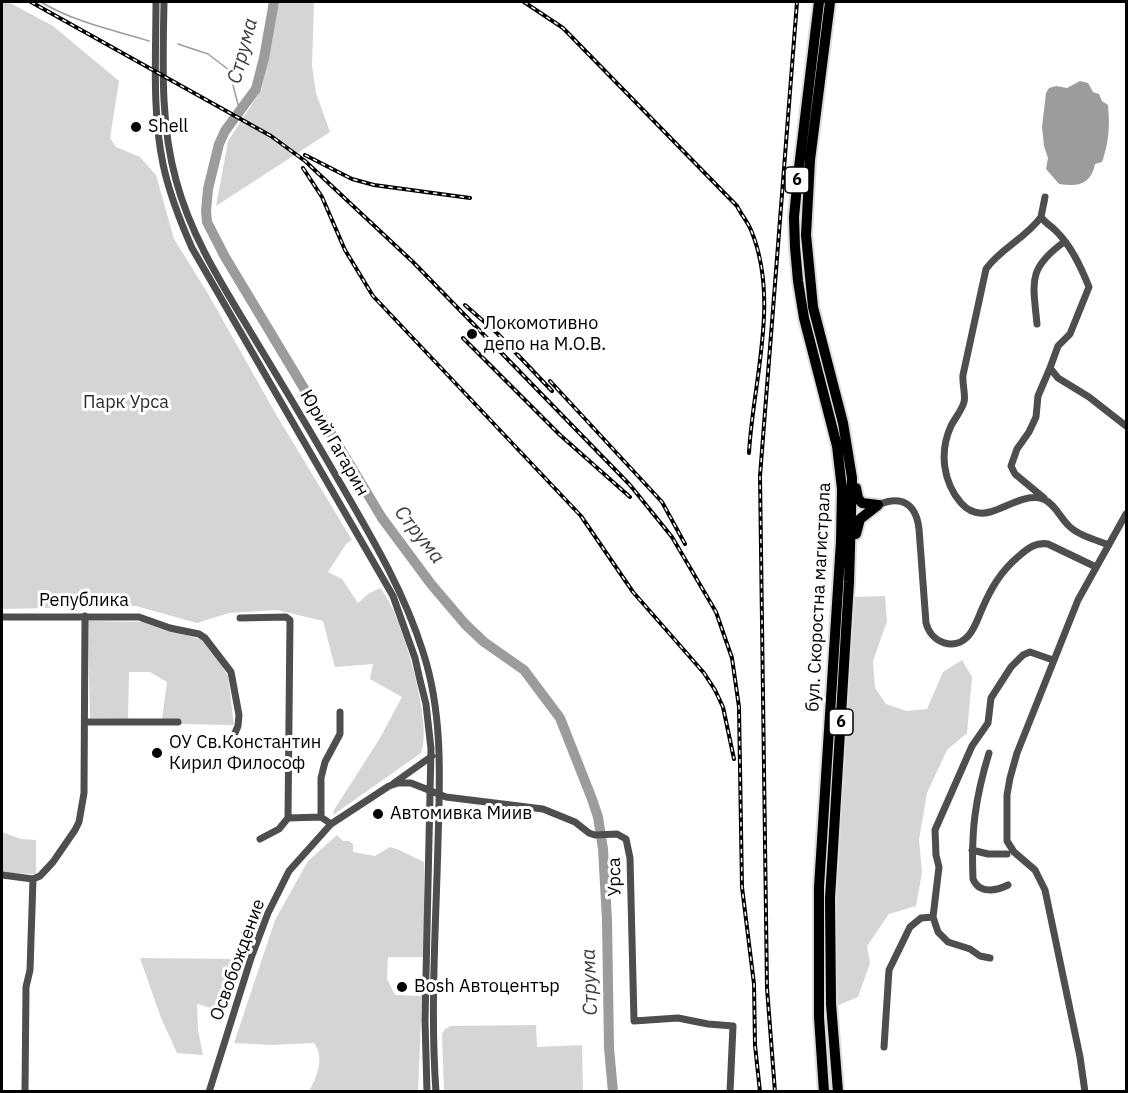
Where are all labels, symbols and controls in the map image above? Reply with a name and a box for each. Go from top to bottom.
water label: Струма [223,16,263,86]
place label: Shell [148,116,188,138]
marker: Shell [129,120,143,134]
road number: 6 [785,167,809,193]
place label: Локомотивно депо на М.О.В. [484,313,606,356]
marker: Локомотивно депо на М.О.В. [465,327,479,341]
street label: Юрий Гагарин [295,386,373,500]
park label: Парк Урса [83,392,169,414]
street label: бул. Скоростна магистрала [802,482,836,712]
water label: Струма [389,501,449,569]
street label: Република [39,590,129,612]
road number: 6 [829,709,853,735]
place label: ОУ Св.Константин Кирил Философ [169,732,321,774]
marker: ОУ Св.Константин Кирил Философ [150,746,164,760]
place label: Автомивка Миив [390,803,532,825]
marker: Автомивка Миив [371,807,385,821]
street label: Урса [604,857,626,897]
street label: Освобождение [206,896,270,1024]
water label: Струма [577,948,603,1016]
place label: Bosh Автоцентър [414,976,560,998]
marker: Bosh Автоцентър [395,980,409,994]

